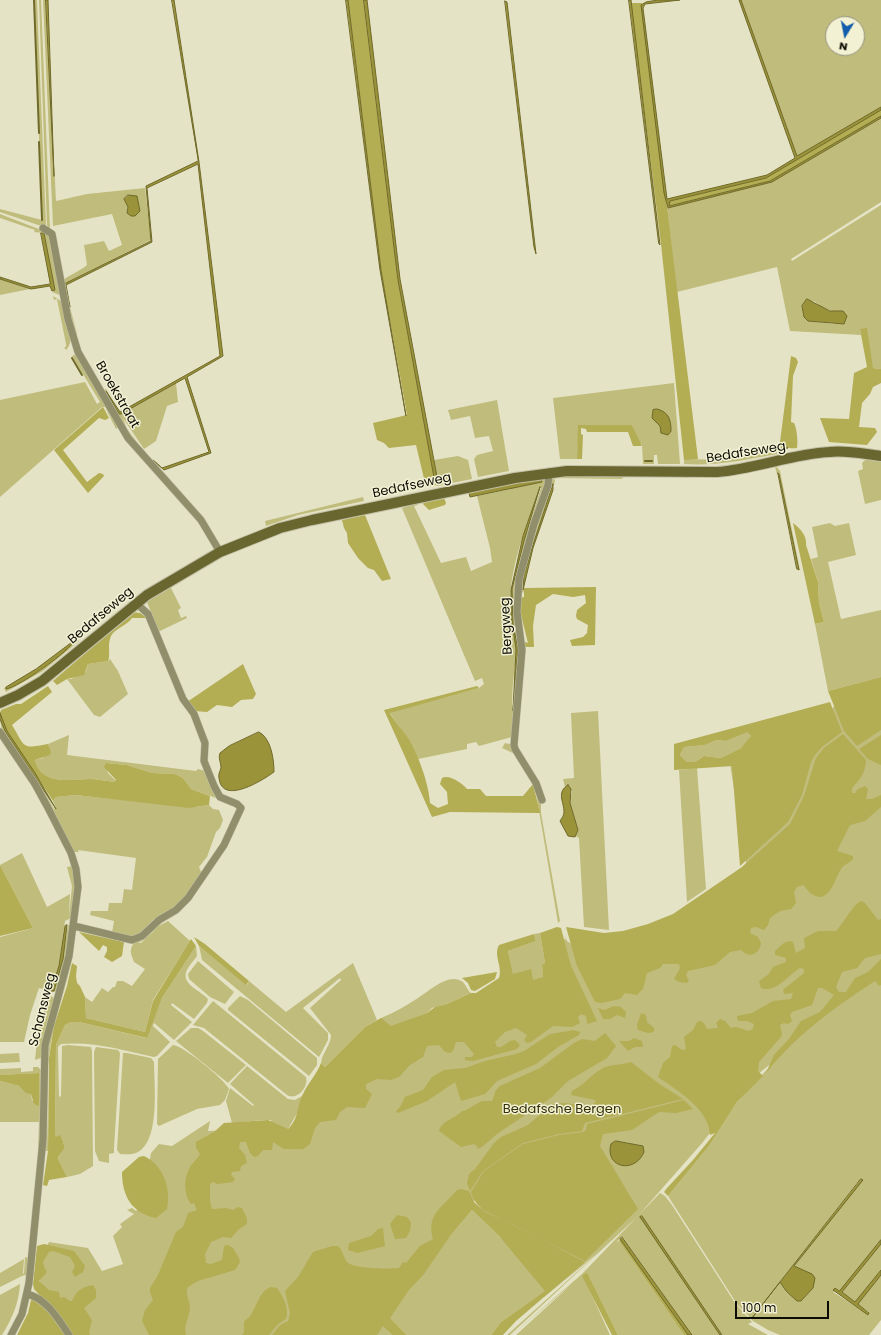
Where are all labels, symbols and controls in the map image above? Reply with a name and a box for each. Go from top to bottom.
north arrow [825,16,865,56]
text: N [838,38,849,55]
street label: Broekstraat [92,359,142,431]
street label: Bedafseweg [705,439,787,467]
street label: Bedafseweg [371,470,453,502]
street label: Bedafseweg [65,584,137,648]
street label: Bergweg [498,597,516,655]
street label: Schansweg [26,972,60,1048]
park label: Bedafsche Bergen [503,1102,621,1118]
scale bar [737,1293,831,1319]
text: 100 m [742,1299,776,1316]

